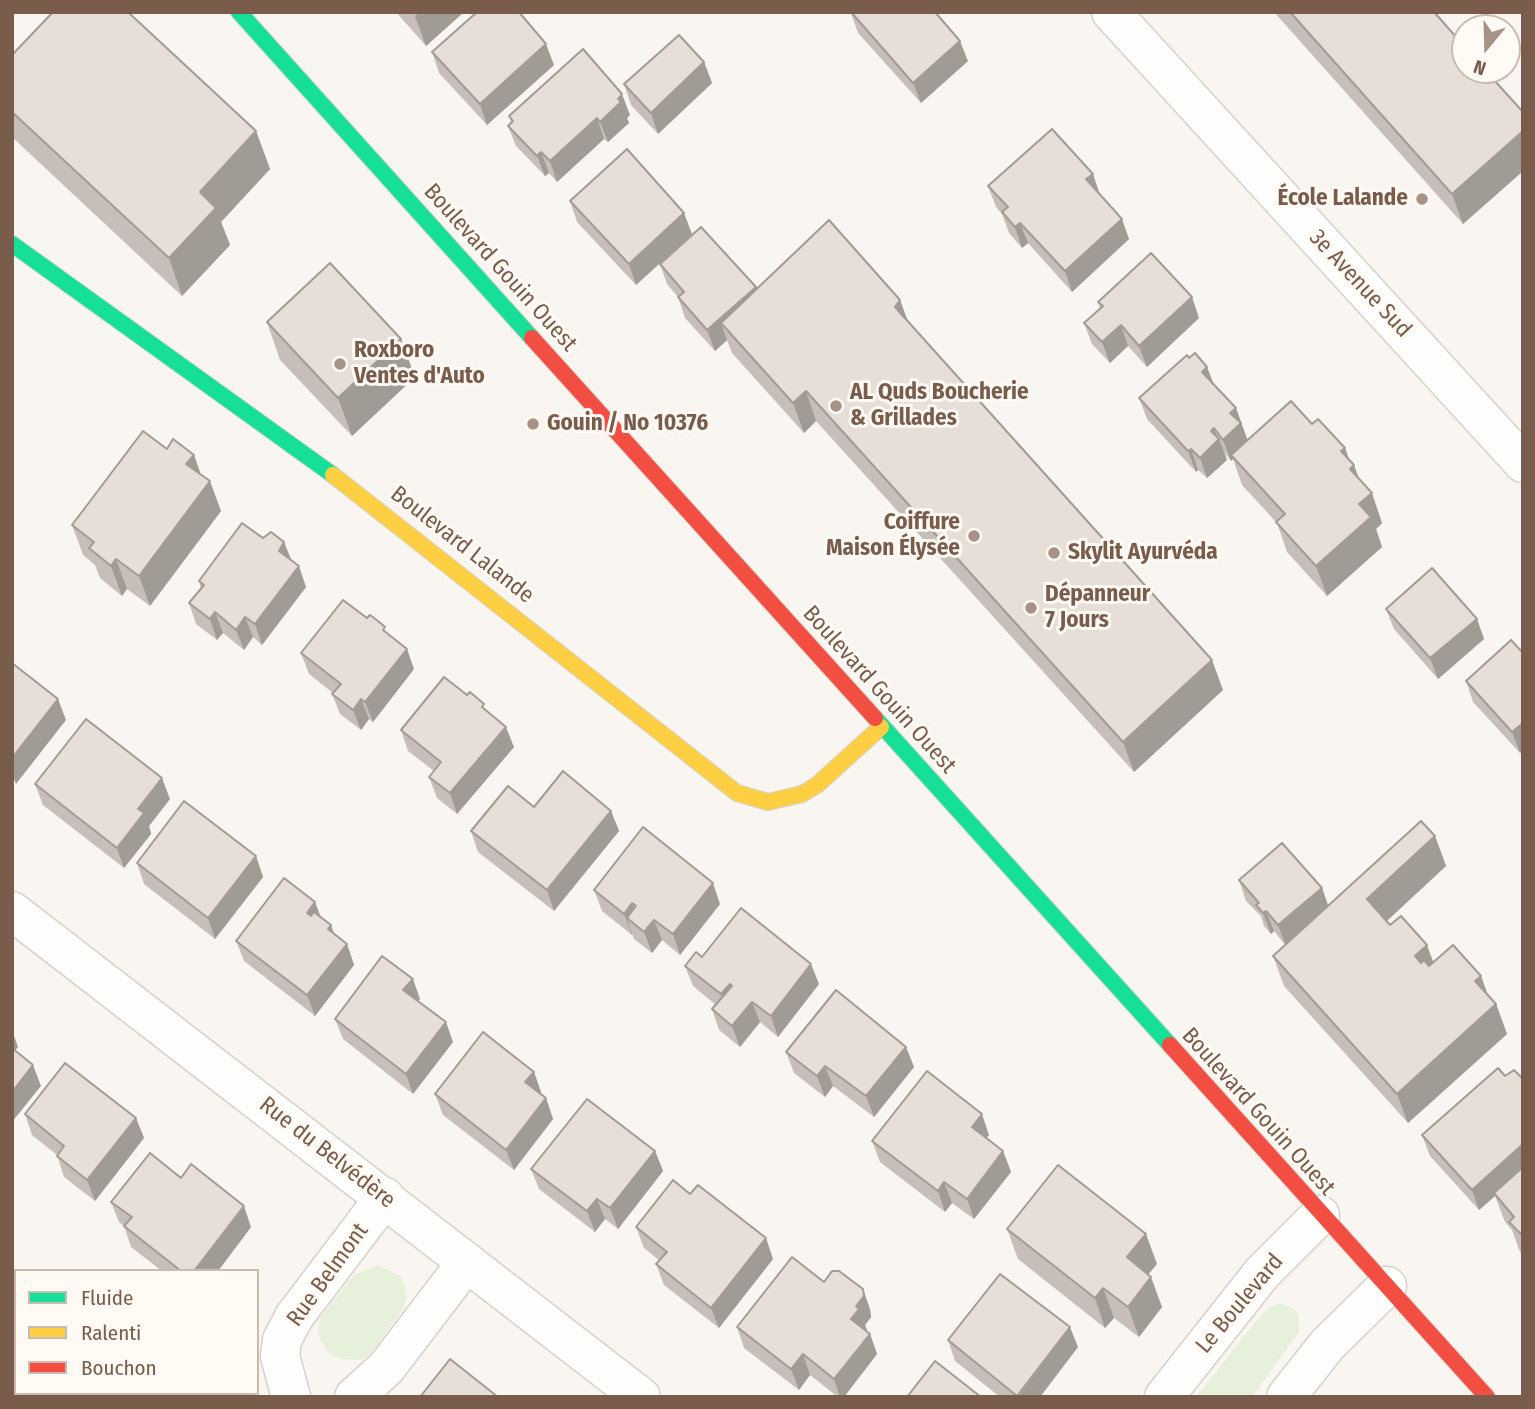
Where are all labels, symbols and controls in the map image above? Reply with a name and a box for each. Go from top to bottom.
north arrow [1451,14,1521,84]
text: N [1471,55,1489,80]
street label: Boulevard Gouin Ouest [417,178,583,358]
place label: École Lalande [1277,185,1408,213]
marker: École Lalande [1414,191,1430,207]
street label: 3e Avenue Sud [1303,224,1417,344]
place label: Roxboro Ventes d'Auto [354,337,485,391]
marker: Roxboro Ventes d'Auto [332,356,348,372]
place label: AL Quds Boucherie & Grillades [850,379,1029,433]
marker: AL Quds Boucherie & Grillades [828,398,844,414]
place label: Gouin / No 10376 [547,410,708,438]
marker: Gouin / No 10376 [525,416,541,432]
street label: Boulevard Lalande [385,480,539,610]
place label: Coiffure Maison Élysée [826,509,960,563]
marker: Coiffure Maison Élysée [966,528,982,544]
place label: Skylit Ayurvéda [1068,539,1218,567]
marker: Skylit Ayurvéda [1046,545,1062,561]
place label: Dépanneur 7 Jours [1045,581,1150,635]
street label: Boulevard Gouin Ouest [796,600,962,780]
marker: Dépanneur 7 Jours [1023,600,1039,616]
street label: Boulevard Gouin Ouest [1175,1022,1341,1202]
street label: Rue du Belvédère [254,1091,400,1215]
street label: Rue Belmont [281,1218,375,1332]
street label: Le Boulevard [1190,1249,1290,1359]
legend [14,1269,259,1395]
text: Fluide [81,1285,133,1311]
text: Ralenti [81,1320,141,1346]
text: Bouchon [81,1355,157,1381]

